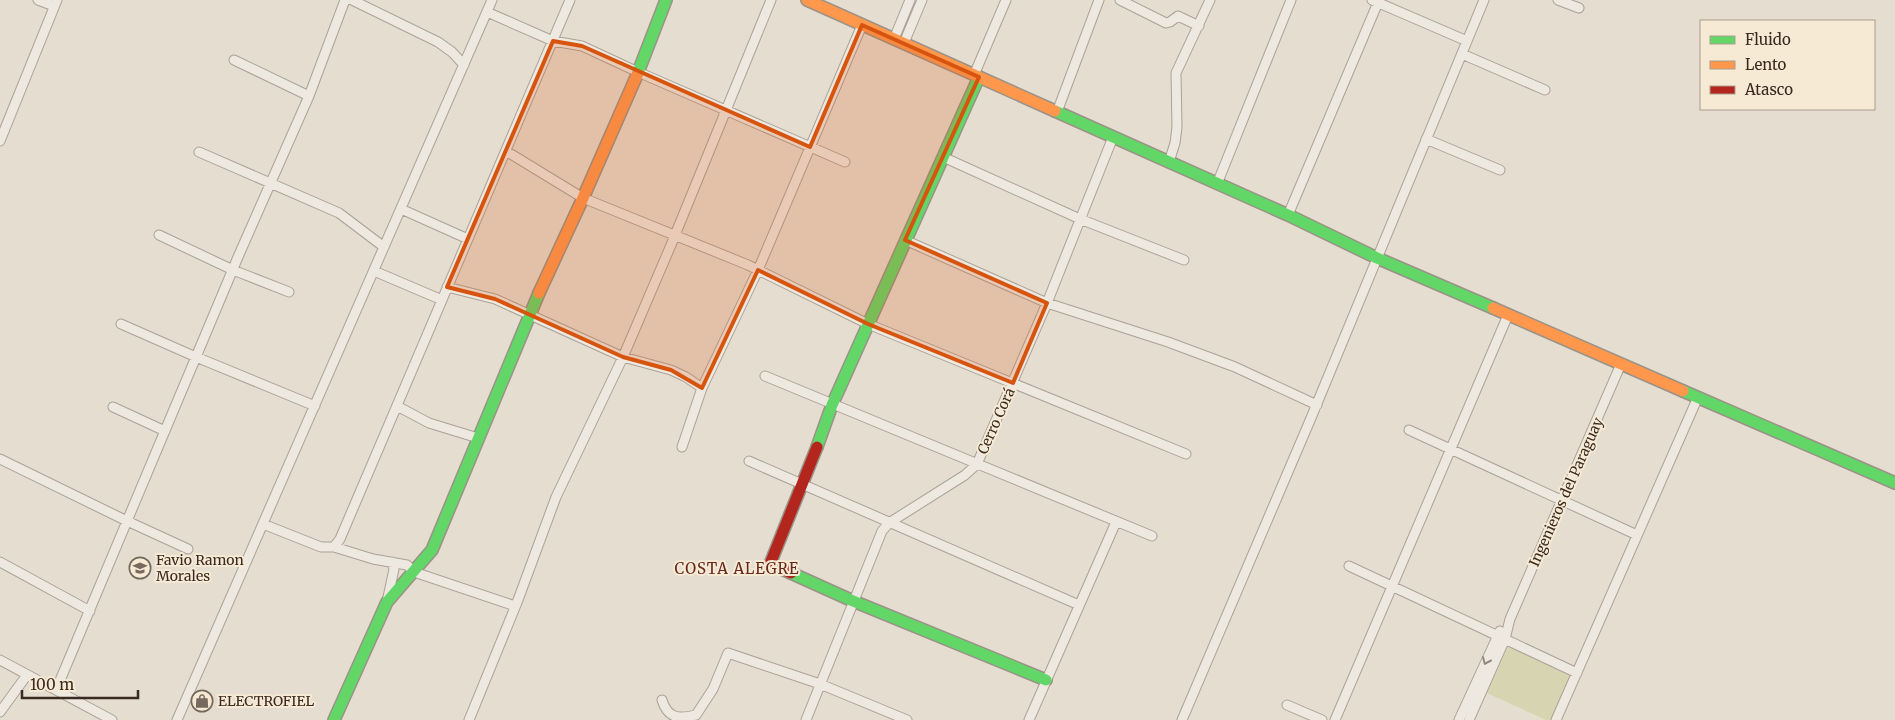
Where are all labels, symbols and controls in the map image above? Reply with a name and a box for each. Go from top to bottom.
legend [1700,20,1875,110]
text: Fluido [1745,30,1791,49]
text: Lento [1745,55,1787,74]
text: Atasco [1744,80,1793,99]
street label: Cerro Corá [973,385,1019,457]
street label: Ingenieros del Paraguay [1525,414,1607,569]
place label: Favio Ramon Morales [156,551,244,585]
school or university icon: Favio Ramon Morales [128,556,152,580]
district label: COSTA ALEGRE [675,559,799,578]
one-way arrow [1481,656,1492,665]
scale bar [22,668,139,700]
text: 100 m [30,675,74,694]
shop icon: ELECTROFIEL [190,689,214,713]
place label: ELECTROFIEL [218,692,314,710]

